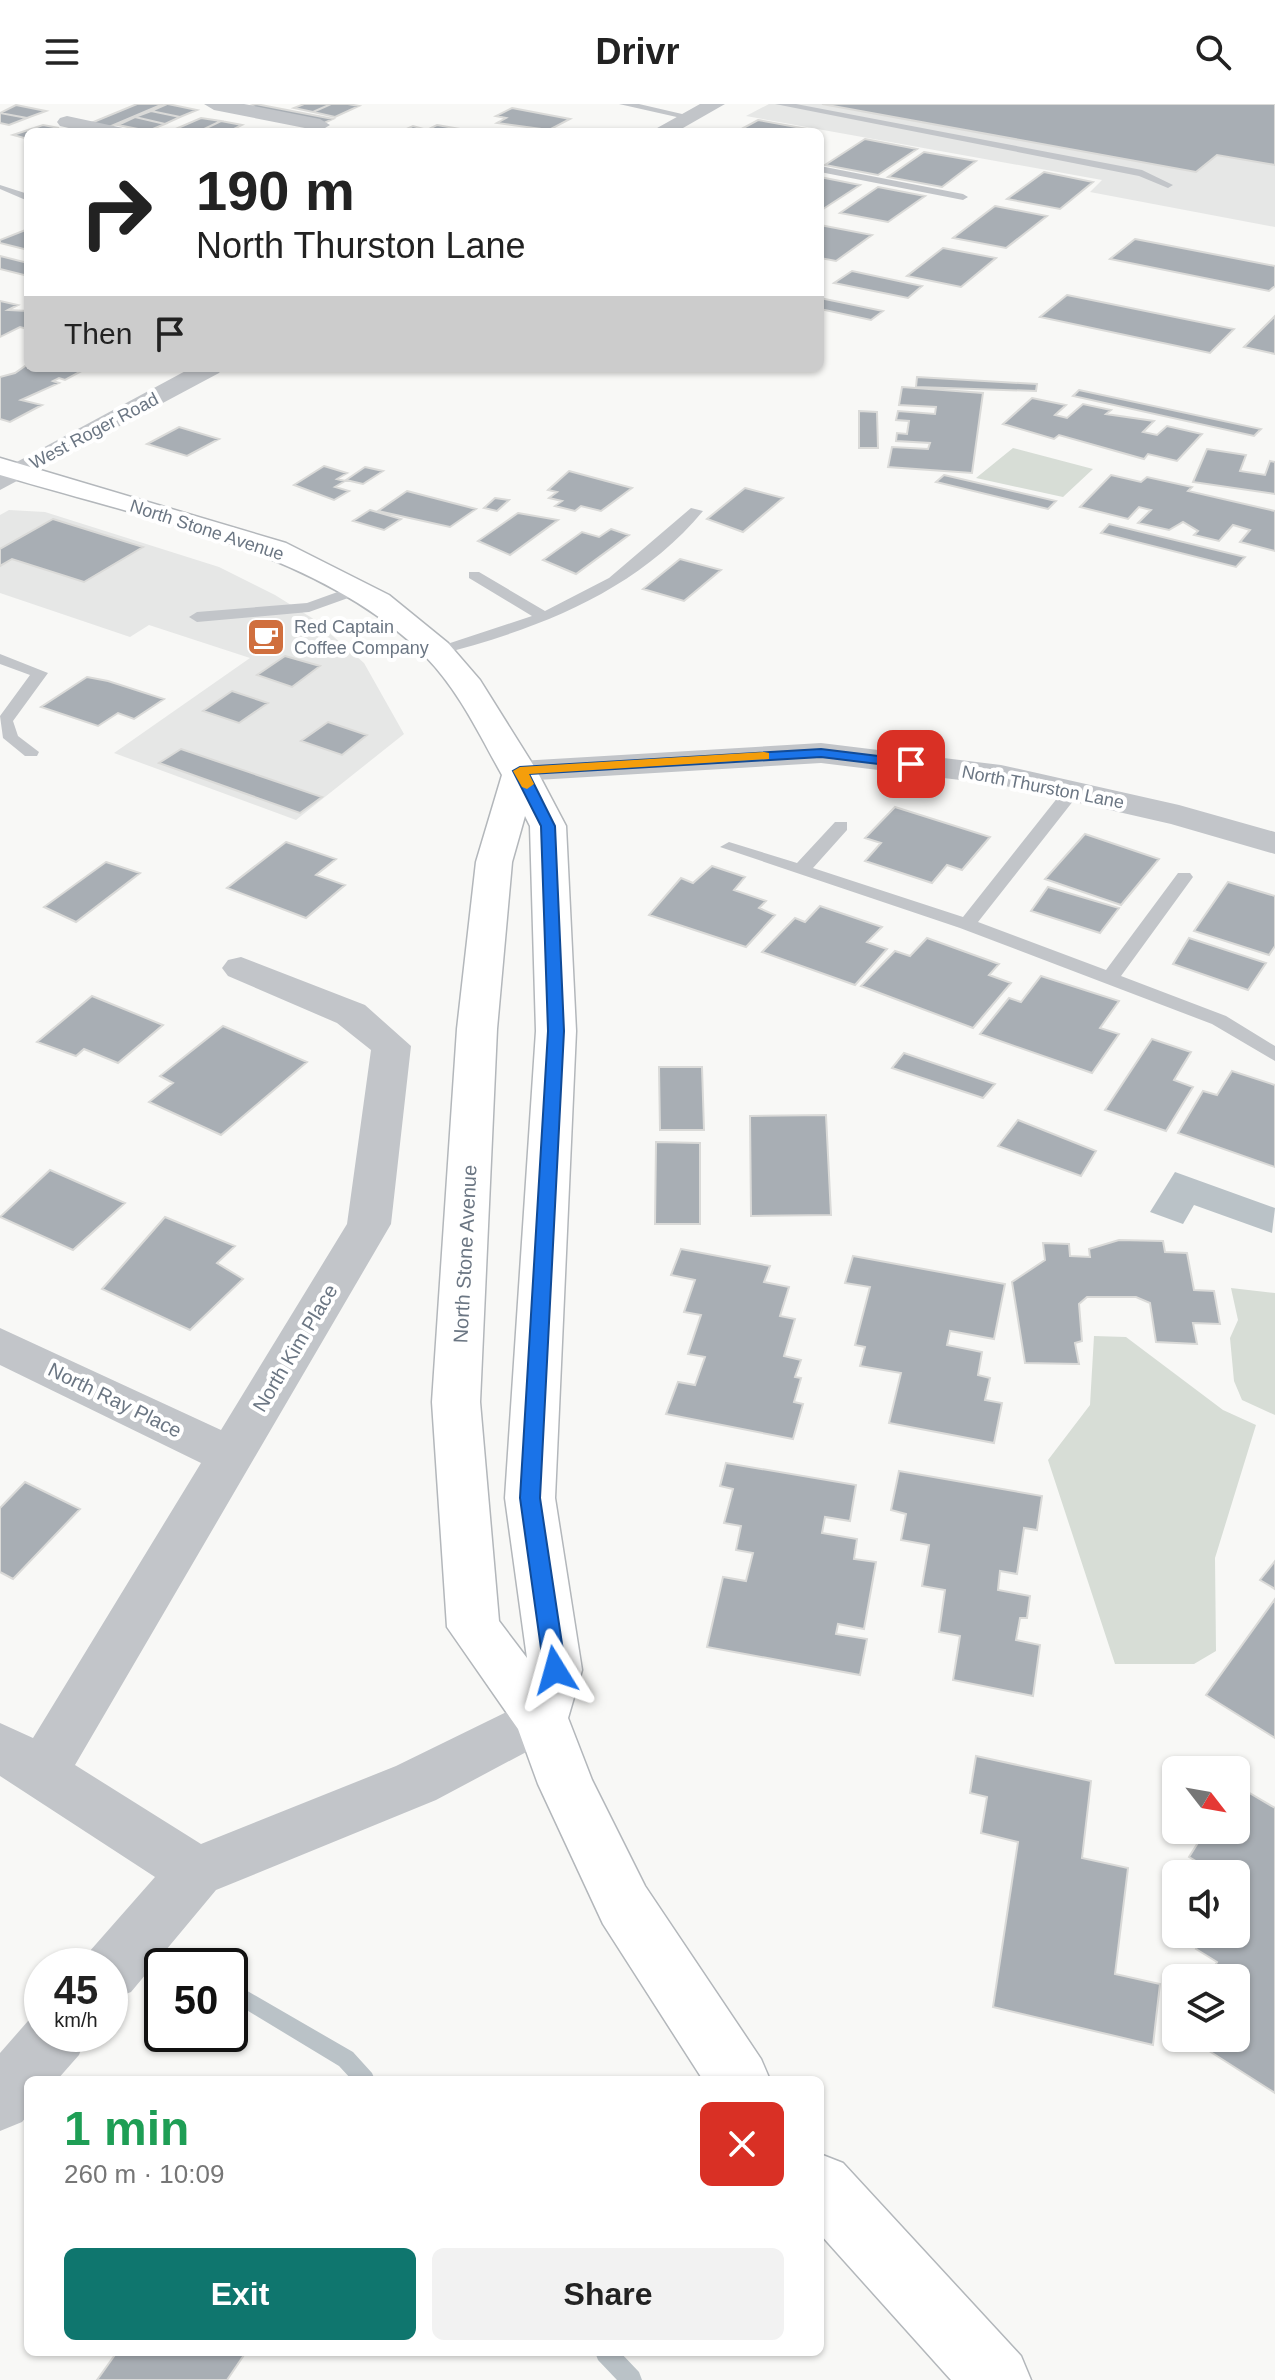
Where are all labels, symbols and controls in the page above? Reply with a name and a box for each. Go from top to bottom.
icon: menu [40,30,84,74]
icon: search [1191,30,1235,74]
text: Drivr [595,31,680,72]
text: 190 m [196,159,355,222]
icon: right [64,160,168,264]
text: North Thurston Lane [196,225,526,266]
icon: arrive [148,312,192,356]
text: Then [64,317,132,350]
street label: West Roger Road [26,389,162,473]
street label: North Stone Avenue [127,496,287,564]
cafe icon: Red Captain Coffee Company [245,616,287,658]
place label: Red Captain Coffee Company [294,617,429,658]
pin [877,730,945,798]
icon: arrive [889,742,933,786]
street label: North Thurston Lane [960,761,1126,813]
street label: North Stone Avenue [449,1164,481,1344]
street label: North Kim Place [248,1280,342,1416]
street label: North Ray Place [45,1358,185,1442]
position arrow [513,1628,597,1712]
north arrow [1162,1756,1250,1844]
map controls [1162,1756,1250,2052]
button: sound [1162,1860,1250,1948]
speed limit sign: 50 [144,1948,248,2052]
button: layers [1162,1964,1250,2052]
text: 45 [54,1968,98,2012]
text: km/h [54,2009,98,2031]
text: 1 min [64,2102,189,2155]
button: close [700,2102,784,2186]
text: 260 m · 10:09 [64,2159,224,2189]
button: Exit [64,2248,416,2340]
button: Share [432,2248,784,2340]

